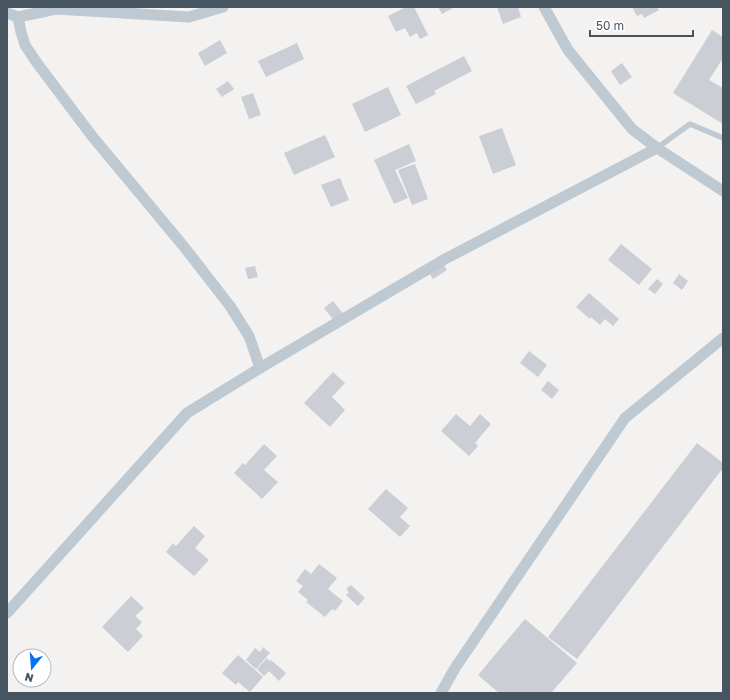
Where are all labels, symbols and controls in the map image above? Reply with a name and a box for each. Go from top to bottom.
scale bar [590,12,693,38]
text: 50 m [596,18,624,33]
north arrow [12,648,52,688]
text: N [23,671,35,685]

